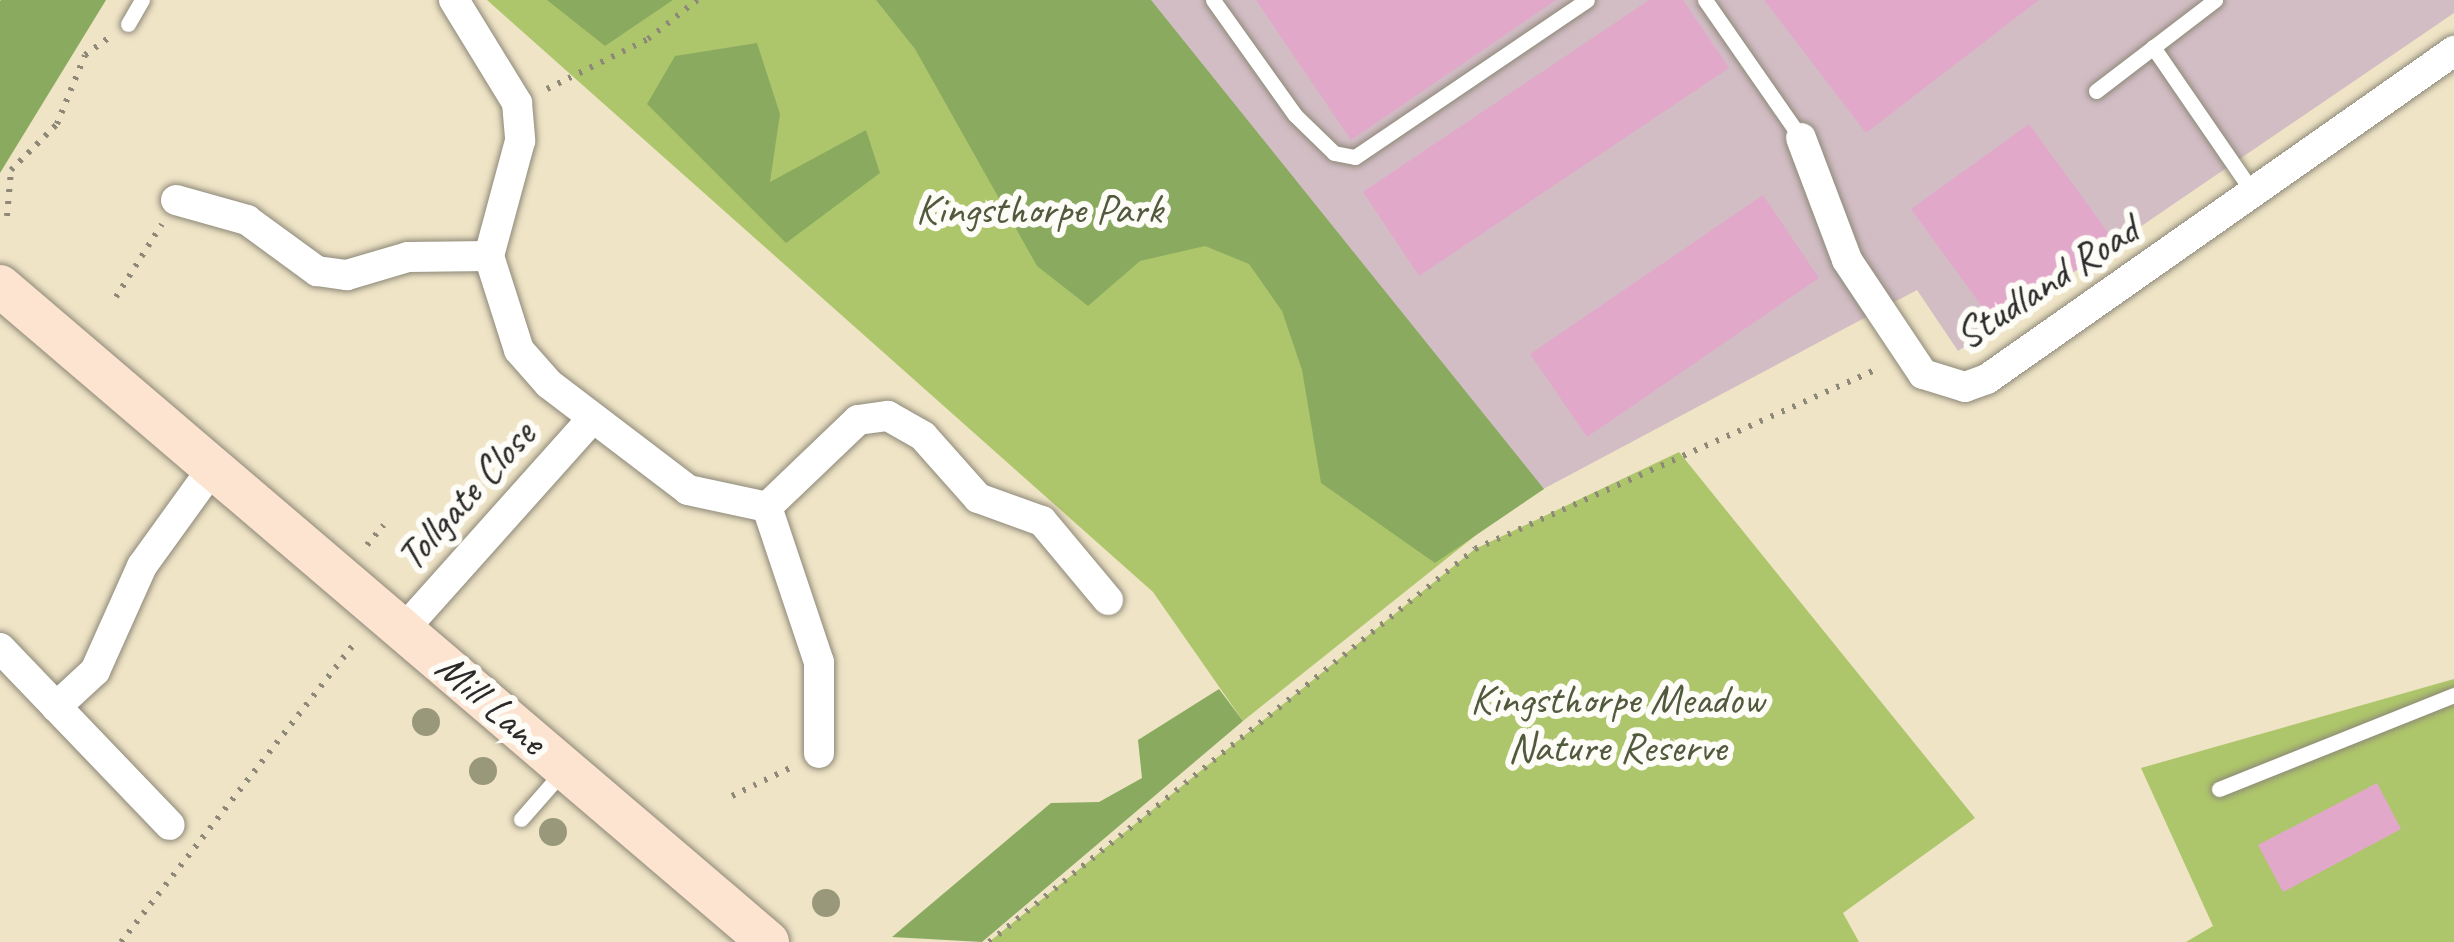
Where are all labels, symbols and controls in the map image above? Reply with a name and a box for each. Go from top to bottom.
park label: Kingsthorpe Park [916,185,1162,235]
street label: Studland Road [1946,205,2148,361]
street label: Tollgate Close [386,411,546,581]
street label: Mill Lane [425,642,557,766]
park label: Kingsthorpe Meadow Nature Reserve [1470,675,1764,774]

